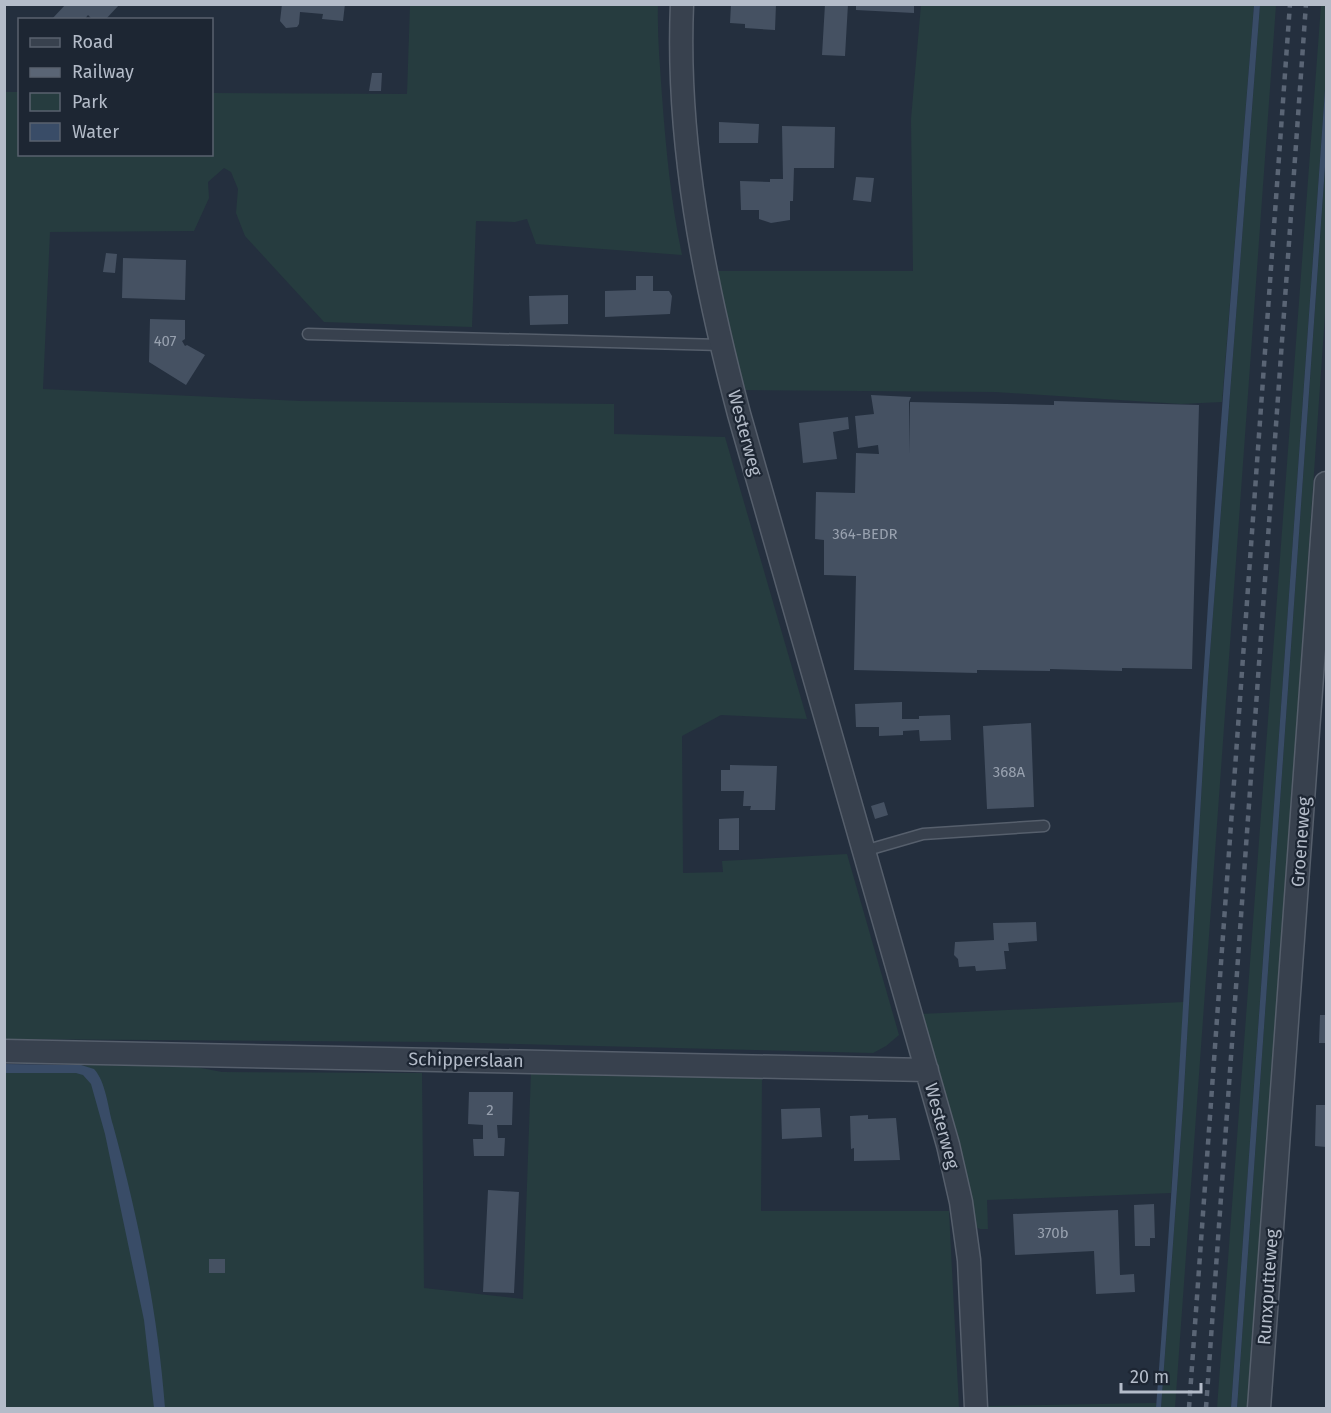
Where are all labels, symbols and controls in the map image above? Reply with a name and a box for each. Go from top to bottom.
legend [18,18,213,156]
text: Road [72,31,114,53]
text: Railway [72,61,134,83]
text: Park [72,91,108,113]
text: Water [72,121,119,143]
house number: 407 [154,332,177,350]
street label: Westerweg [723,388,767,479]
house number: 364-BEDR [832,525,898,543]
house number: 368A [993,763,1026,781]
street label: Groeneweg [1287,795,1315,888]
street label: Schipperslaan [408,1048,524,1072]
street label: Westerweg [920,1081,964,1172]
house number: 2 [486,1101,494,1119]
house number: 370b [1037,1224,1069,1242]
street label: Runxputteweg [1253,1228,1283,1346]
scale bar [1121,1356,1200,1394]
text: 20 m [1130,1366,1169,1388]

